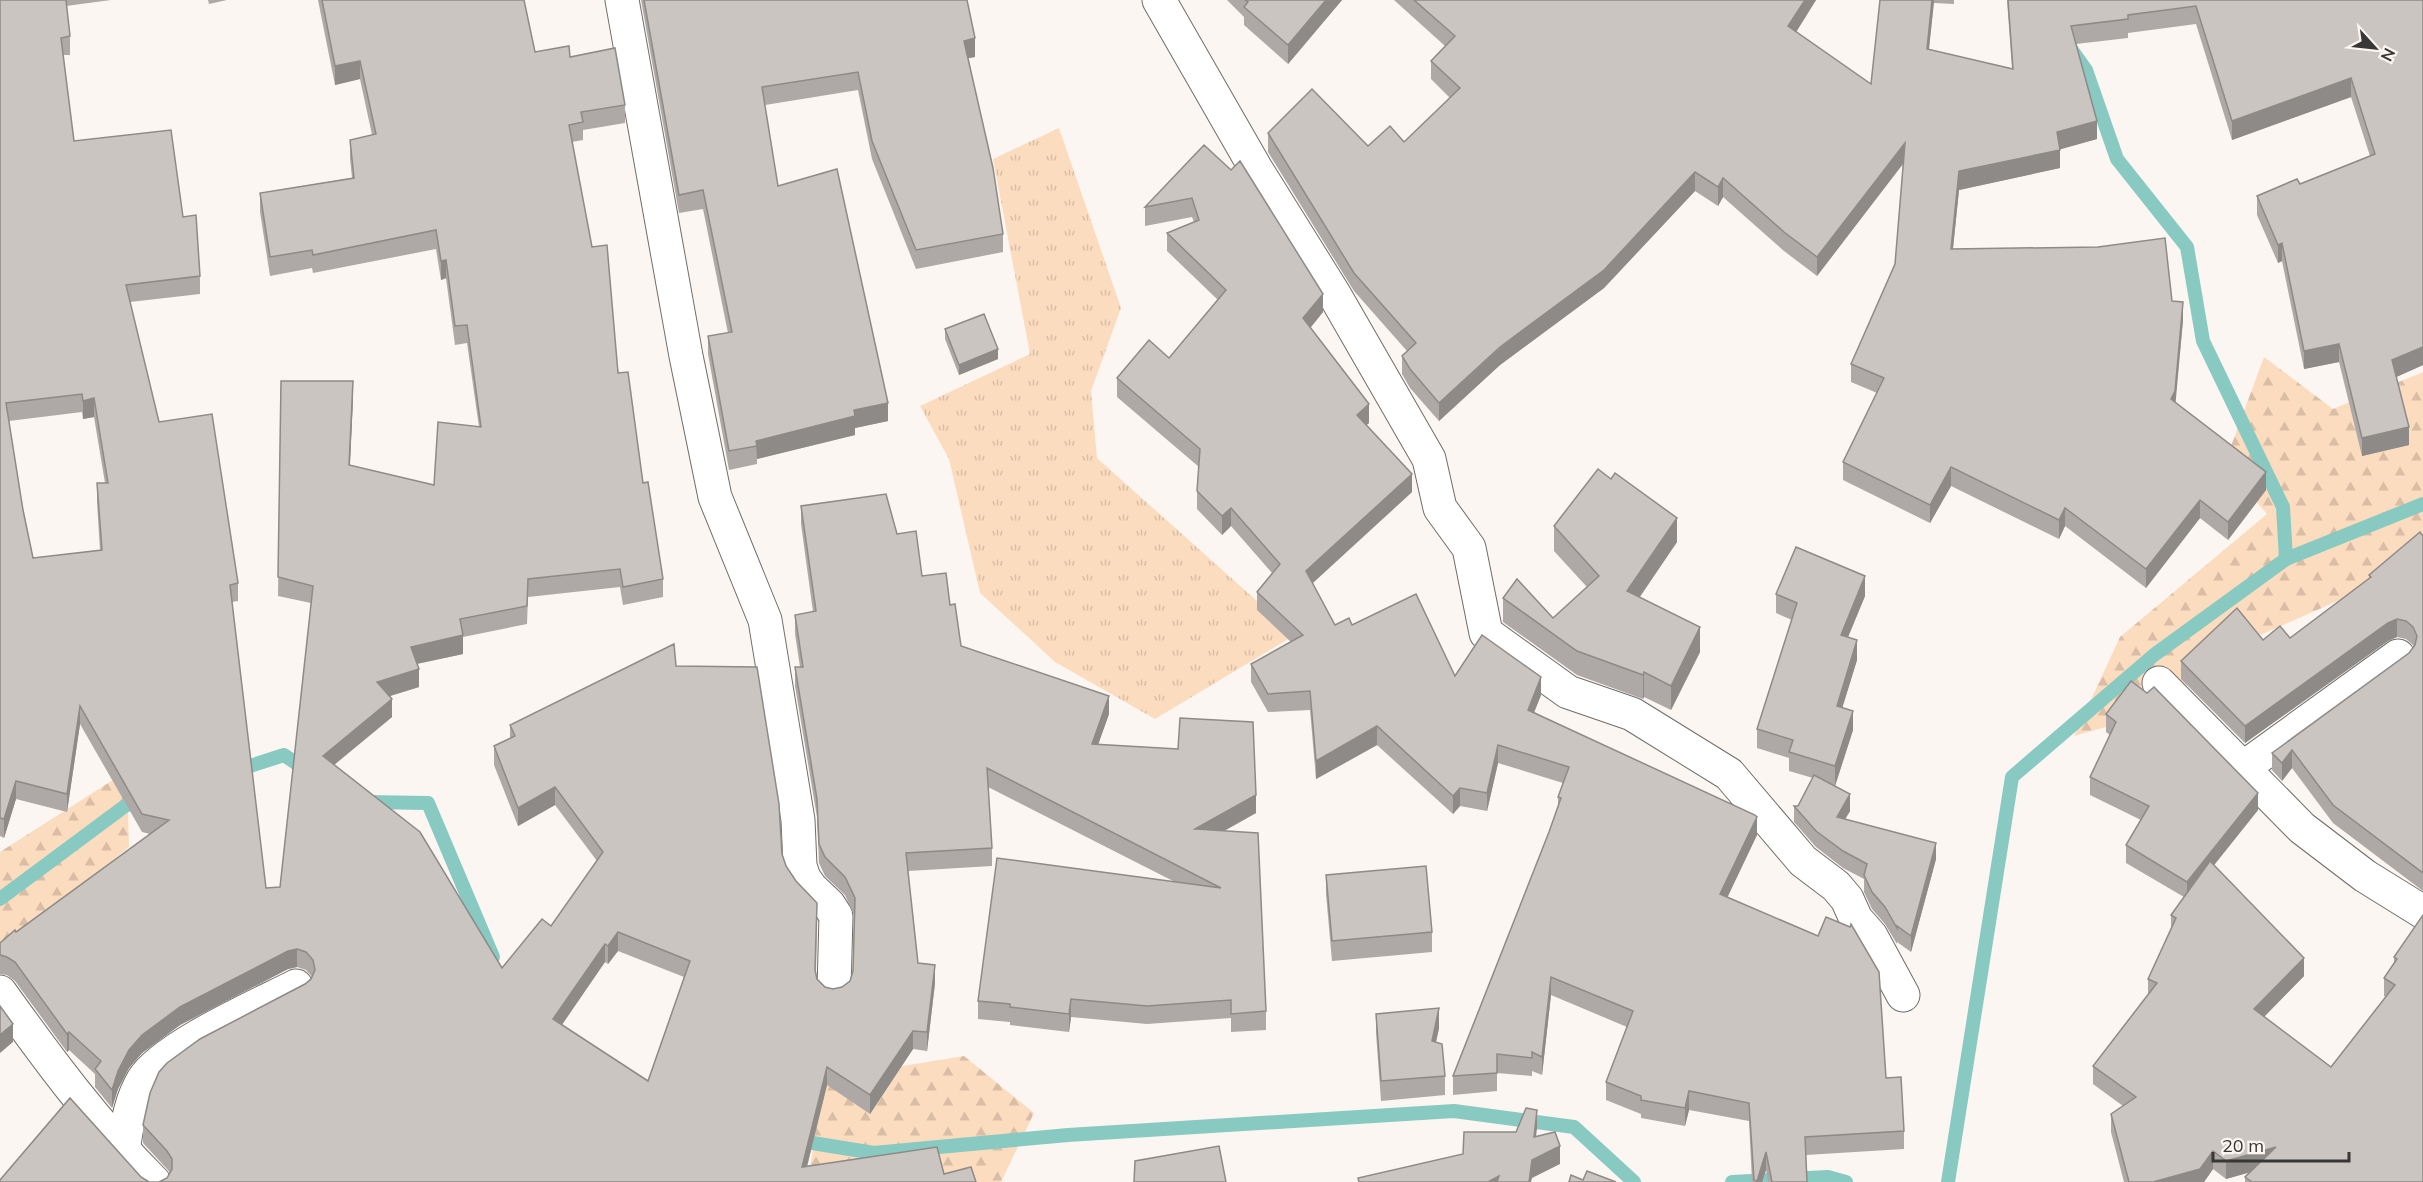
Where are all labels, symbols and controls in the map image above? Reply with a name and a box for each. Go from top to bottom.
north arrow [2345,18,2405,78]
text: N [2377,45,2400,65]
scale bar [2213,1125,2350,1163]
text: 20 m [2222,1134,2264,1157]

